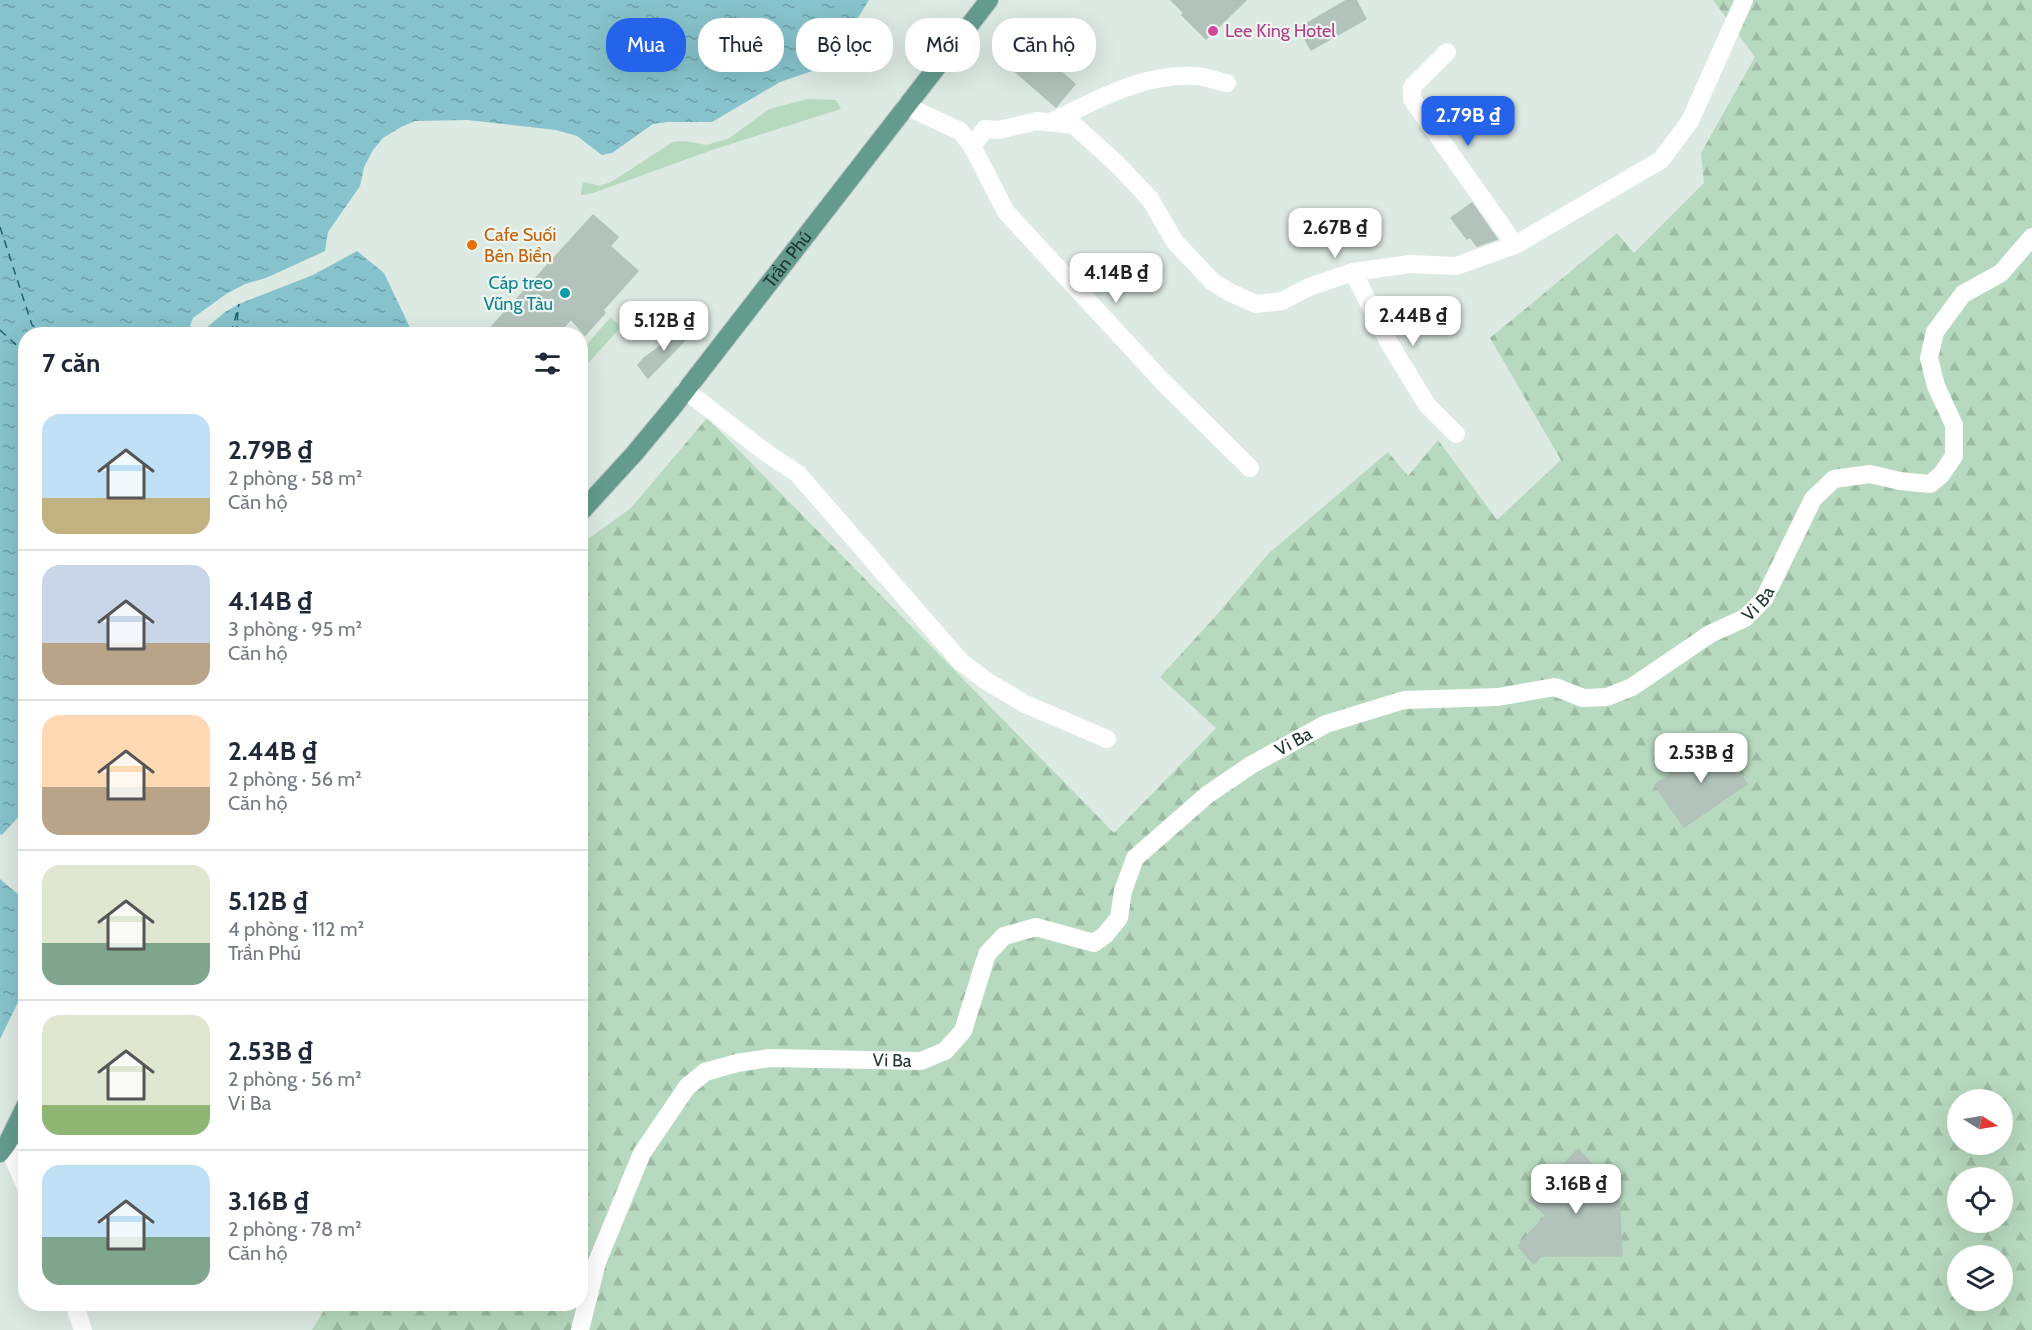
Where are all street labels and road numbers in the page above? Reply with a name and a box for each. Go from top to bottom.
street label: Trần Phú [759,227,817,292]
street label: Vi Ba [1737,583,1779,626]
street label: Vi Ba [1271,723,1316,761]
street label: Vi Ba [872,1049,912,1072]

